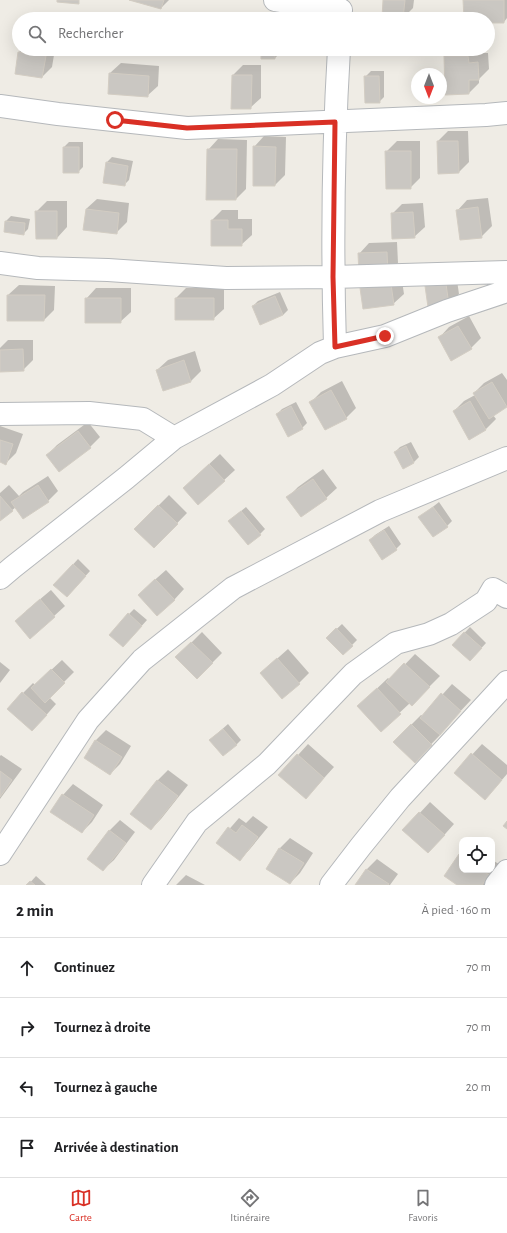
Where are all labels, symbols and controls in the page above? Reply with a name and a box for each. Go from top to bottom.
search box [12,12,495,56]
icon: search [26,23,48,45]
text: Rechercher [58,26,123,41]
north arrow [411,68,447,104]
route start [106,111,124,129]
route end [376,327,394,345]
map controls [459,837,495,873]
button: locate [459,837,495,873]
text: 2 min [16,902,54,919]
text: À pied · 160 m [422,904,491,917]
icon: ahead [16,957,38,979]
text: Continuez [54,960,115,975]
text: 70 m [466,961,491,974]
icon: right [16,1017,38,1039]
text: Tournez à droite [54,1020,151,1035]
text: 70 m [466,1021,491,1034]
icon: left [16,1077,38,1099]
text: Tournez à gauche [54,1080,157,1095]
text: 20 m [466,1081,491,1094]
icon: arrive [16,1137,38,1159]
text: Arrivée à destination [54,1140,179,1155]
tab: Carte [69,1187,92,1224]
tab: Itinéraire [230,1187,270,1224]
tab: Favoris [408,1187,438,1224]

